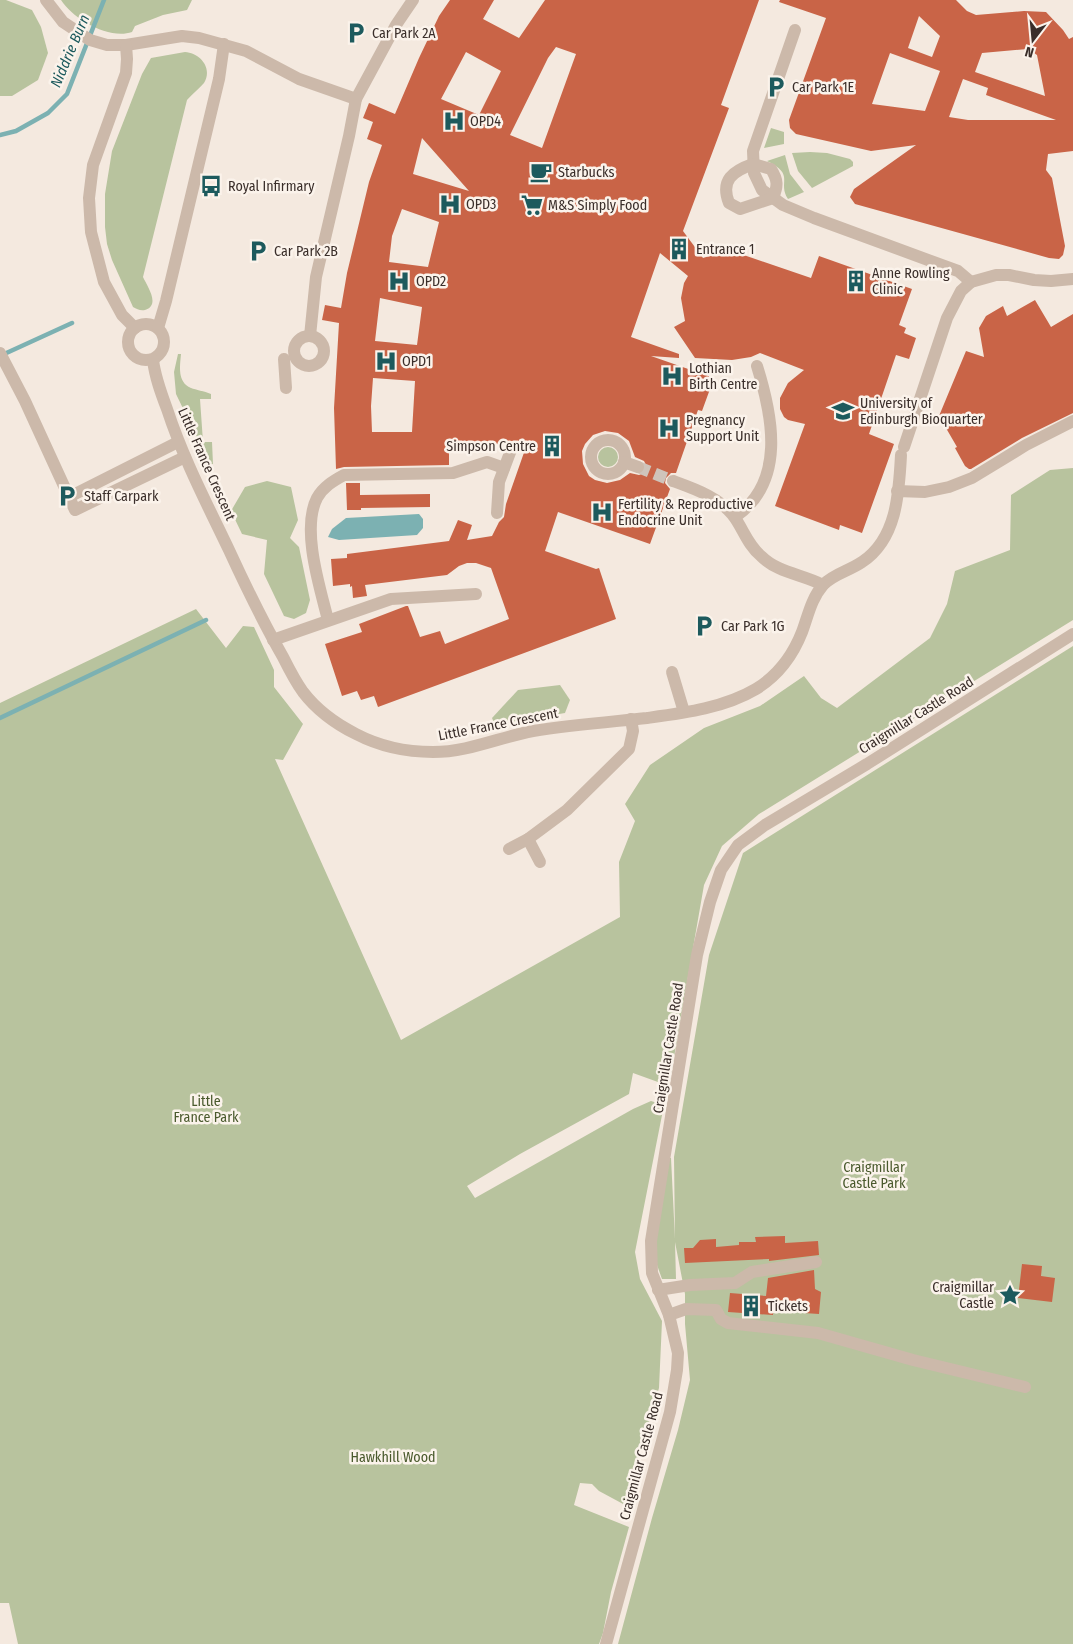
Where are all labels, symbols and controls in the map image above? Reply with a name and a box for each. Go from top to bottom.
water label: Niddrie Burn [47,12,93,90]
north arrow [1008,15,1058,65]
parking icon: Car Park 2A [343,20,369,46]
place label: Car Park 2A [372,25,436,42]
text: N [1023,43,1036,61]
parking icon: Car Park 1E [763,74,789,100]
place label: Car Park 1E [792,79,855,96]
hospital icon: OPD4 [441,108,467,134]
place label: OPD4 [470,113,501,130]
cafe icon: Starbucks [528,159,554,185]
place label: Starbucks [558,164,614,181]
bus stop icon: Royal Infirmary [198,173,224,199]
place label: Royal Infirmary [228,178,315,195]
hospital icon: OPD3 [437,191,463,217]
supermarket icon: M&S Simply Food [519,192,545,218]
place label: OPD3 [466,196,496,213]
place label: M&S Simply Food [548,197,647,214]
building icon: Entrance 1 [666,236,692,262]
parking icon: Car Park 2B [245,238,271,264]
place label: Entrance 1 [696,241,754,258]
place label: Car Park 2B [274,243,338,260]
place label: Anne Rowling Clinic [872,265,950,298]
hospital icon: OPD2 [386,268,412,294]
building icon: Anne Rowling Clinic [843,268,869,294]
place label: OPD2 [416,273,446,290]
hospital icon: OPD1 [373,348,399,374]
place label: OPD1 [402,353,432,370]
place label: Lothian Birth Centre [689,360,758,393]
hospital icon: Lothian Birth Centre [659,363,685,389]
place label: University of Edinburgh Bioquarter [860,395,983,428]
school or university icon: University of Edinburgh Bioquarter [830,398,856,424]
street label: Little France Crescent [174,405,239,524]
place label: Pregnancy Support Unit [686,412,759,445]
hospital icon: Pregnancy Support Unit [656,415,682,441]
building icon: Simpson Centre [539,433,565,459]
place label: Simpson Centre [446,438,536,455]
parking icon: Staff Carpark [54,483,80,509]
place label: Staff Carpark [84,488,159,505]
place label: Fertility & Reproductive Endocrine Unit [618,496,753,529]
hospital icon: Fertility & Reproductive Endocrine Unit [589,499,615,525]
parking icon: Car Park 1G [691,613,717,639]
place label: Car Park 1G [721,618,785,635]
street label: Craigmillar Castle Road [856,673,977,758]
street label: Little France Crescent [437,704,560,744]
street label: Craigmillar Castle Road [650,982,687,1115]
park label: Little France Park [173,1093,239,1126]
park label: Craigmillar Castle Park [843,1159,906,1192]
place label: Craigmillar Castle [932,1279,994,1312]
place icon: Craigmillar Castle [997,1282,1023,1308]
building icon: Tickets [738,1293,764,1319]
place label: Tickets [768,1298,808,1315]
street label: Craigmillar Castle Road [616,1390,667,1522]
park label: Hawkhill Wood [350,1449,436,1466]

